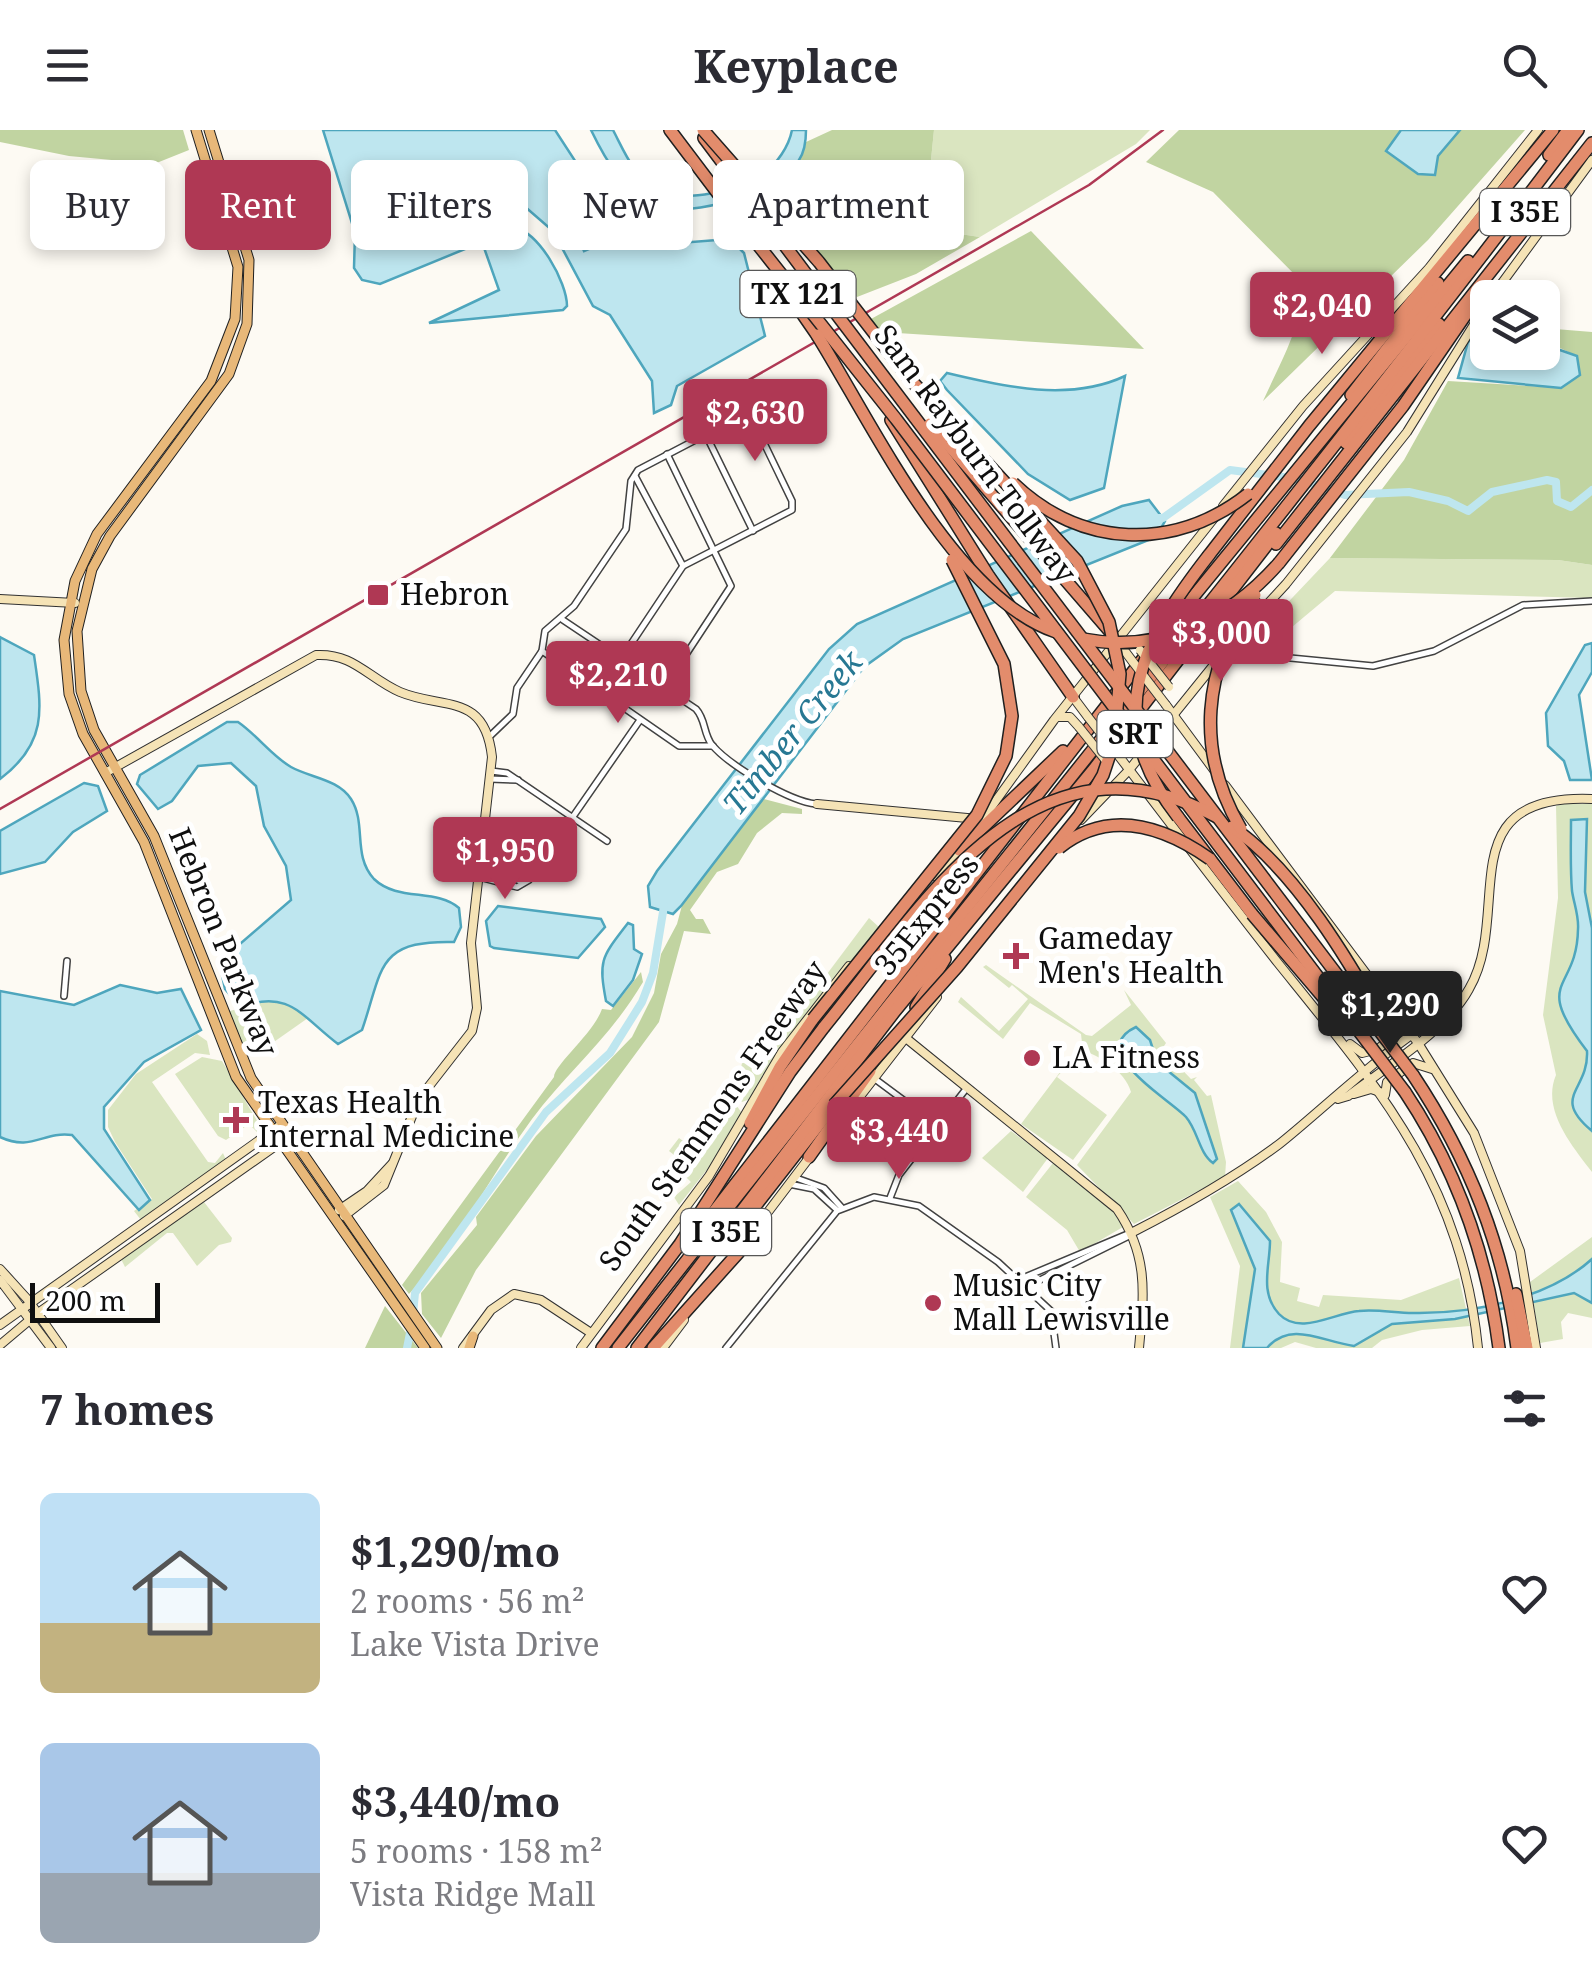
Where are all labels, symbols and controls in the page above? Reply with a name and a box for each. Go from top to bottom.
text: Keyplace [693,35,899,96]
icon: menu [40,38,95,93]
icon: search [1497,38,1552,93]
chip: Buy [30,160,165,250]
chip: Rent [185,160,331,250]
chip: Filters [351,160,528,250]
chip: New [548,160,693,250]
chip: Apartment [713,160,964,250]
road number: I 35E [1480,189,1570,235]
road number: TX 121 [740,271,856,317]
pin: $2,040 [1241,272,1403,357]
map controls [1470,280,1560,370]
button: layers [1470,280,1560,370]
text: $2,040 [1272,283,1372,326]
street label: Sam Rayburn Tollway [866,316,1087,590]
pin: $2,630 [674,379,836,464]
text: $2,630 [705,390,805,433]
place label: Hebron [400,573,509,614]
marker: Hebron [365,582,391,608]
pin: $3,000 [1140,599,1302,684]
text: $3,000 [1171,610,1271,653]
water label: Timber Creek [712,640,872,823]
pin: $2,210 [537,641,699,726]
text: $2,210 [568,652,668,695]
road number: SRT [1098,711,1172,757]
pin: $1,950 [424,817,586,902]
street label: Hebron Parkway [160,821,289,1062]
text: $1,950 [455,828,555,871]
street label: 35Express [864,845,987,983]
place label: Gameday Men's Health [1038,917,1224,992]
marker: Gameday Men's Health [1003,943,1029,969]
street label: South Stemmons Freeway [589,951,835,1279]
pin: $1,290 [1309,971,1471,1056]
text: $1,290 [1340,982,1440,1025]
place label: LA Fitness [1052,1036,1200,1077]
marker: LA Fitness [1021,1047,1043,1069]
place label: Texas Health Internal Medicine [258,1081,514,1156]
pin: $3,440 [818,1097,980,1182]
marker: Texas Health Internal Medicine [223,1107,249,1133]
text: $3,440 [849,1108,949,1151]
road number: I 35E [681,1209,771,1255]
place label: Music City Mall Lewisville [953,1264,1170,1339]
scale bar [30,1278,160,1322]
text: 200 m [45,1281,126,1319]
marker: Music City Mall Lewisville [922,1292,944,1314]
text: 7 homes [40,1380,214,1437]
icon: filters [1497,1381,1552,1436]
text: $1,290/mo [350,1522,560,1579]
icon: home [120,1533,240,1653]
icon: heart [1497,1566,1552,1621]
text: 2 rooms · 56 m² [350,1579,585,1622]
text: Lake Vista Drive [350,1622,600,1665]
text: $3,440/mo [350,1772,560,1829]
icon: home [120,1783,240,1903]
icon: heart [1497,1816,1552,1871]
text: 5 rooms · 158 m² [350,1829,603,1872]
text: Vista Ridge Mall [350,1872,595,1915]

